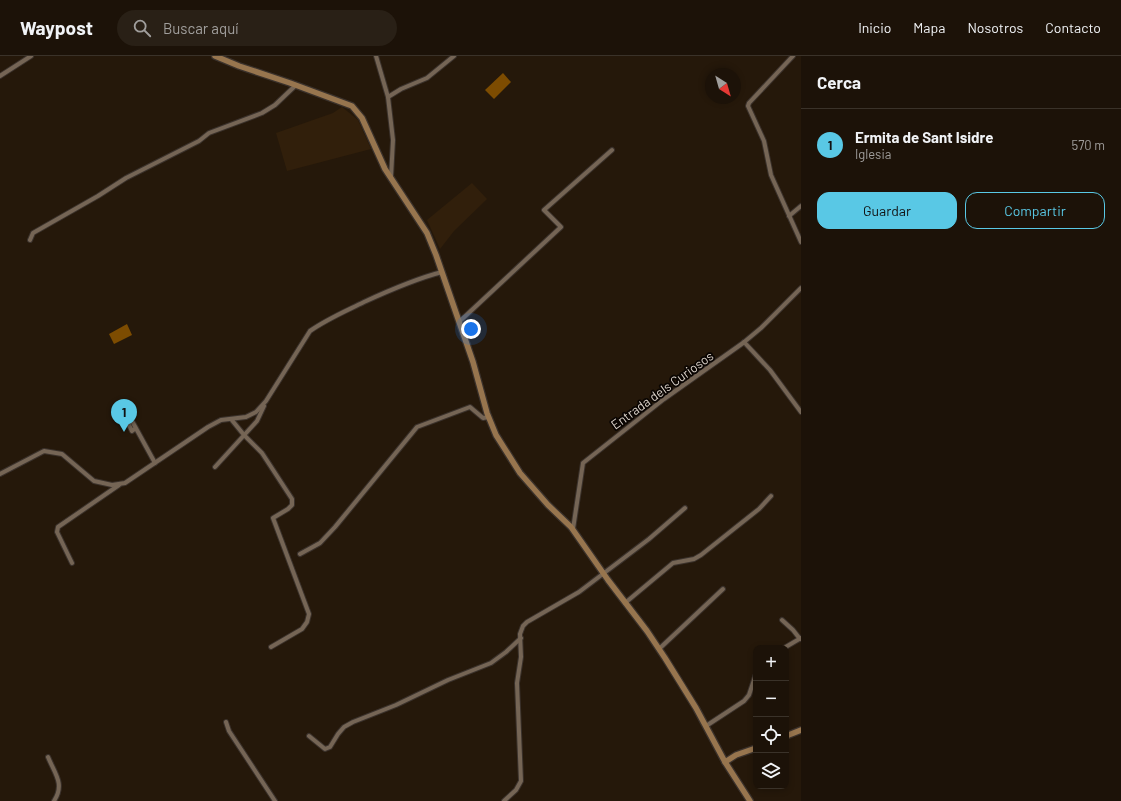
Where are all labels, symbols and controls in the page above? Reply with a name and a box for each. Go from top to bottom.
search box [117,10,397,46]
text: Waypost [20,16,93,39]
icon: search [131,17,153,39]
text: Buscar aquí [163,19,238,37]
text: Inicio [858,19,891,36]
text: Mapa [913,19,945,36]
text: Nosotros [967,19,1023,36]
text: Contacto [1045,19,1101,36]
north arrow [705,68,741,104]
text: Cerca [817,72,861,92]
text: Ermita de Sant Isidre [855,128,993,146]
text: 1 [828,137,832,153]
text: 570 m [1071,137,1105,153]
text: Iglesia [855,146,891,162]
button: Guardar [817,192,957,229]
button: Compartir [965,192,1105,229]
your location [461,319,481,339]
street label: Entrada dels Curiosos [608,347,716,433]
pin: 1 [111,399,137,432]
map controls [753,645,789,789]
button: + [753,645,789,681]
button: − [753,681,789,717]
button: locate [753,717,789,753]
button: layers [753,753,789,789]

